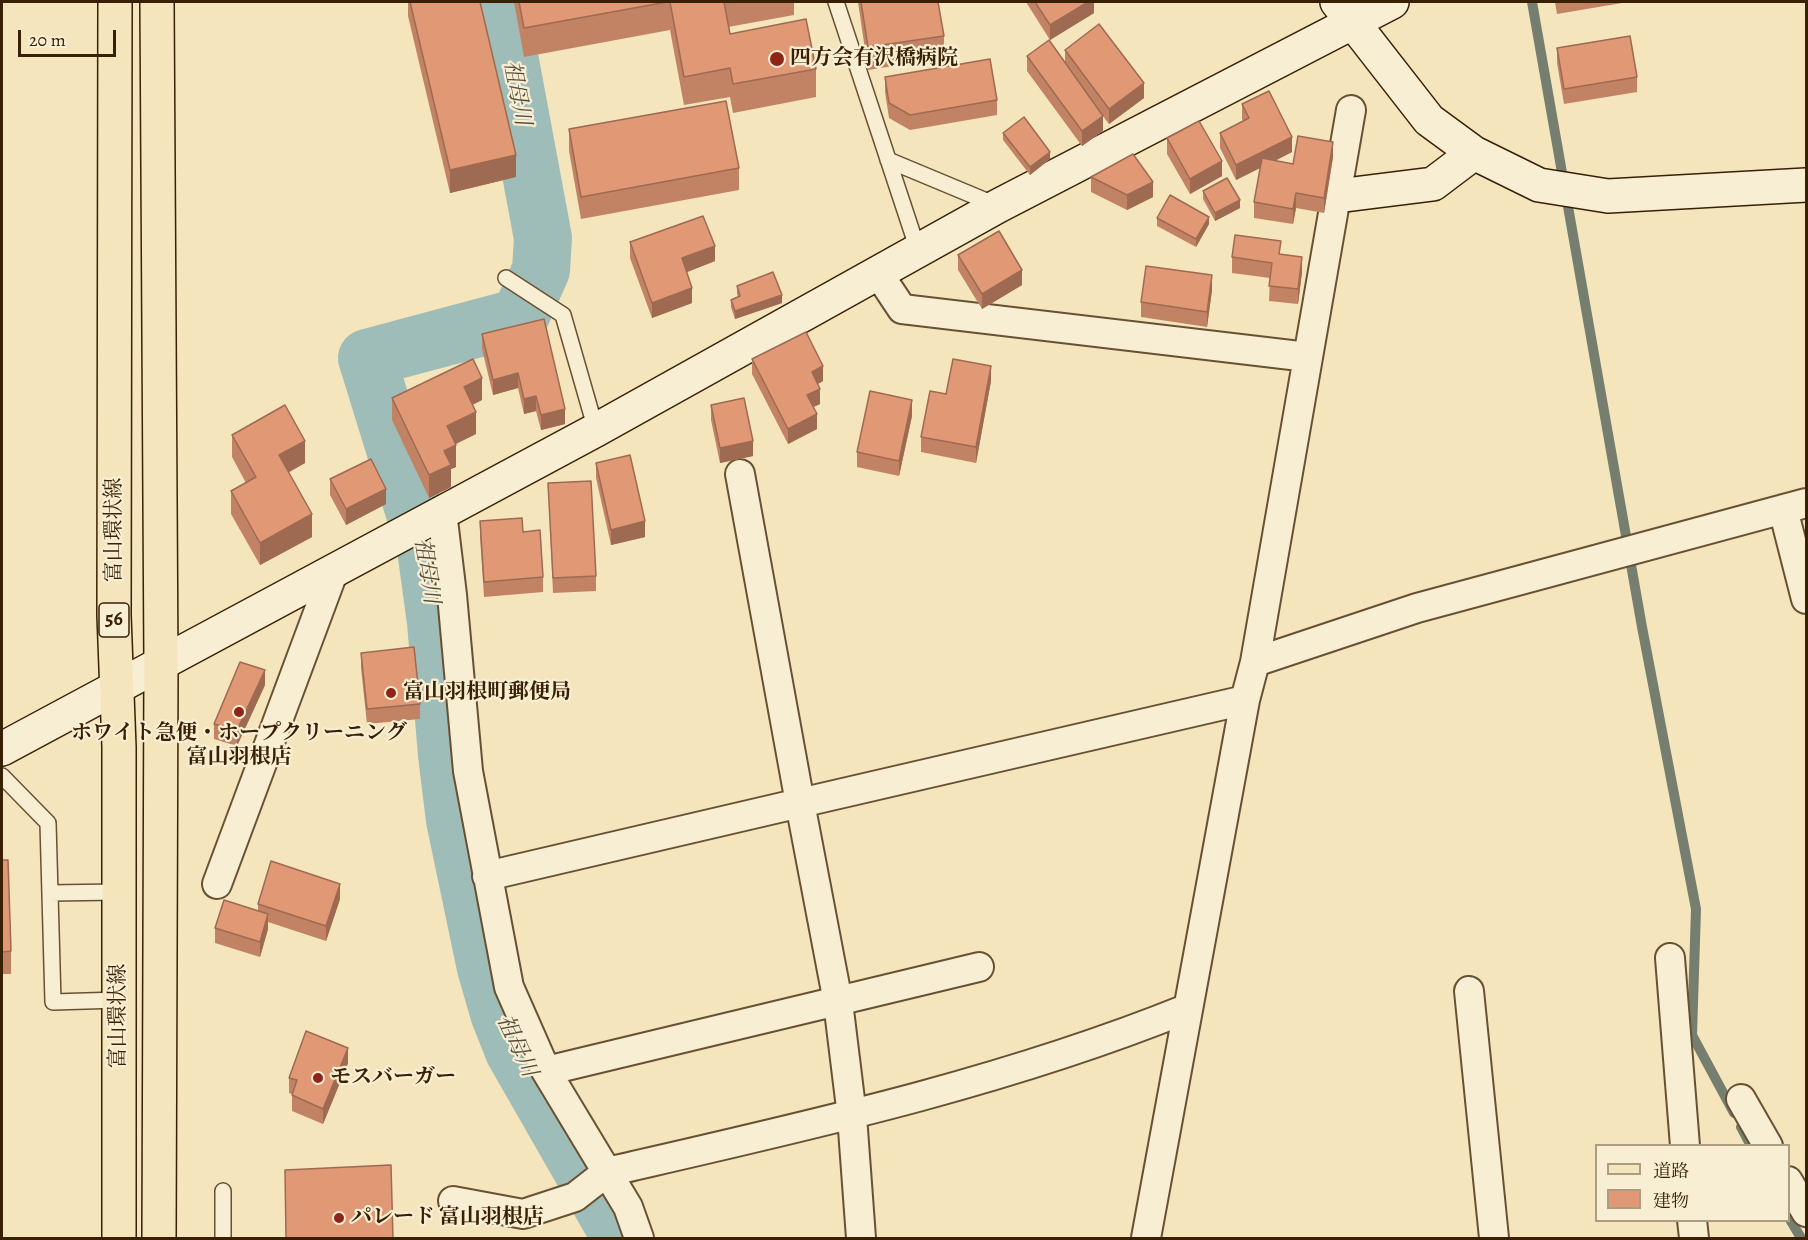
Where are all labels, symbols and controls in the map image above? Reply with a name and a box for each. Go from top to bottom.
scale bar [21,18,118,56]
text: 20 m [29,28,66,52]
place label: 四方会有沢橋病院 [790,46,958,72]
marker: 四方会有沢橋病院 [768,50,786,68]
water label: 祖母川 [497,58,535,128]
street label: 富山環状線 [102,478,128,582]
water label: 祖母川 [408,536,444,606]
road number: 56 [99,603,129,637]
place label: 富山羽根町郵便局 [403,680,571,706]
marker: 富山羽根町郵便局 [384,686,398,700]
marker: ホワイト急便・ホープクリーニング 富山羽根店 [232,705,246,719]
place label: ホワイト急便・ホープクリーニング 富山羽根店 [71,721,407,771]
street label: 富山環状線 [106,964,132,1068]
water label: 祖母川 [490,1011,542,1081]
place label: モスバーガー [330,1065,456,1091]
marker: モスバーガー [311,1071,325,1085]
legend [1595,1144,1790,1222]
text: 道路 [1653,1159,1689,1183]
text: 建物 [1653,1189,1689,1213]
place label: パレード 富山羽根店 [351,1205,544,1231]
marker: パレード 富山羽根店 [332,1211,346,1225]

